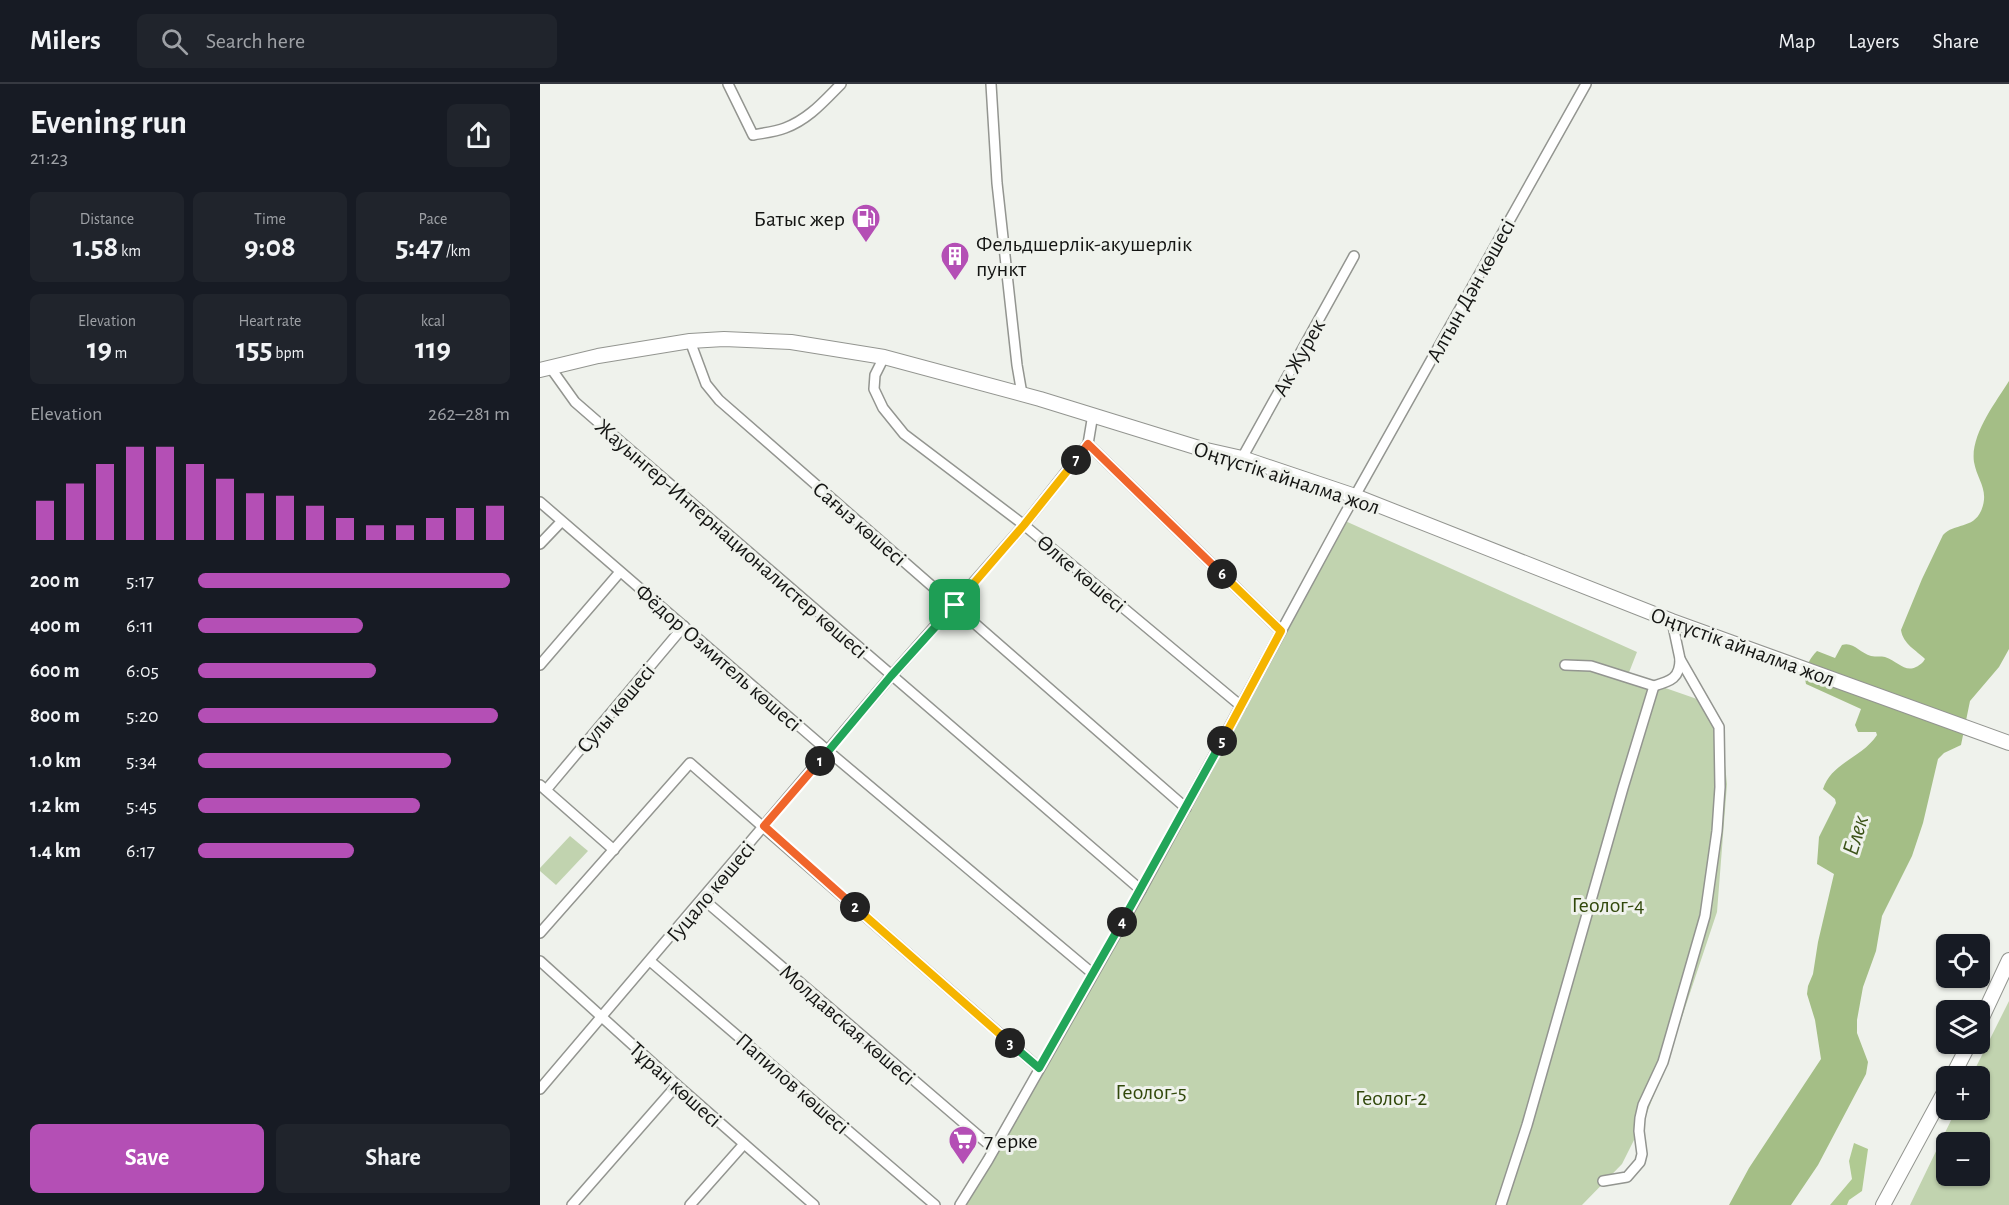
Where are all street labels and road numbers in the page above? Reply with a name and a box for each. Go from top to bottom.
street label: Алтын Дән көшесі [1423,215,1519,366]
street label: Ак Журек [1269,315,1329,400]
street label: Жауынгер-Интернационалистер көшесі [591,415,872,663]
street label: Оңтүстік айналма жол [1191,437,1383,518]
street label: Сағыз көшесі [808,477,910,570]
street label: Өлке көшесі [1033,531,1130,617]
street label: Фёдор Озмитель көшесі [631,580,806,736]
street label: Оңтүстік айналма жол [1648,603,1838,691]
street label: Сулы көшесі [572,660,659,757]
street label: Гуцало көшесі [663,837,759,946]
street label: Молдавская көшесі [775,960,919,1089]
street label: Папилов көшесі [732,1029,853,1138]
street label: Тұран көшесі [625,1038,726,1132]

